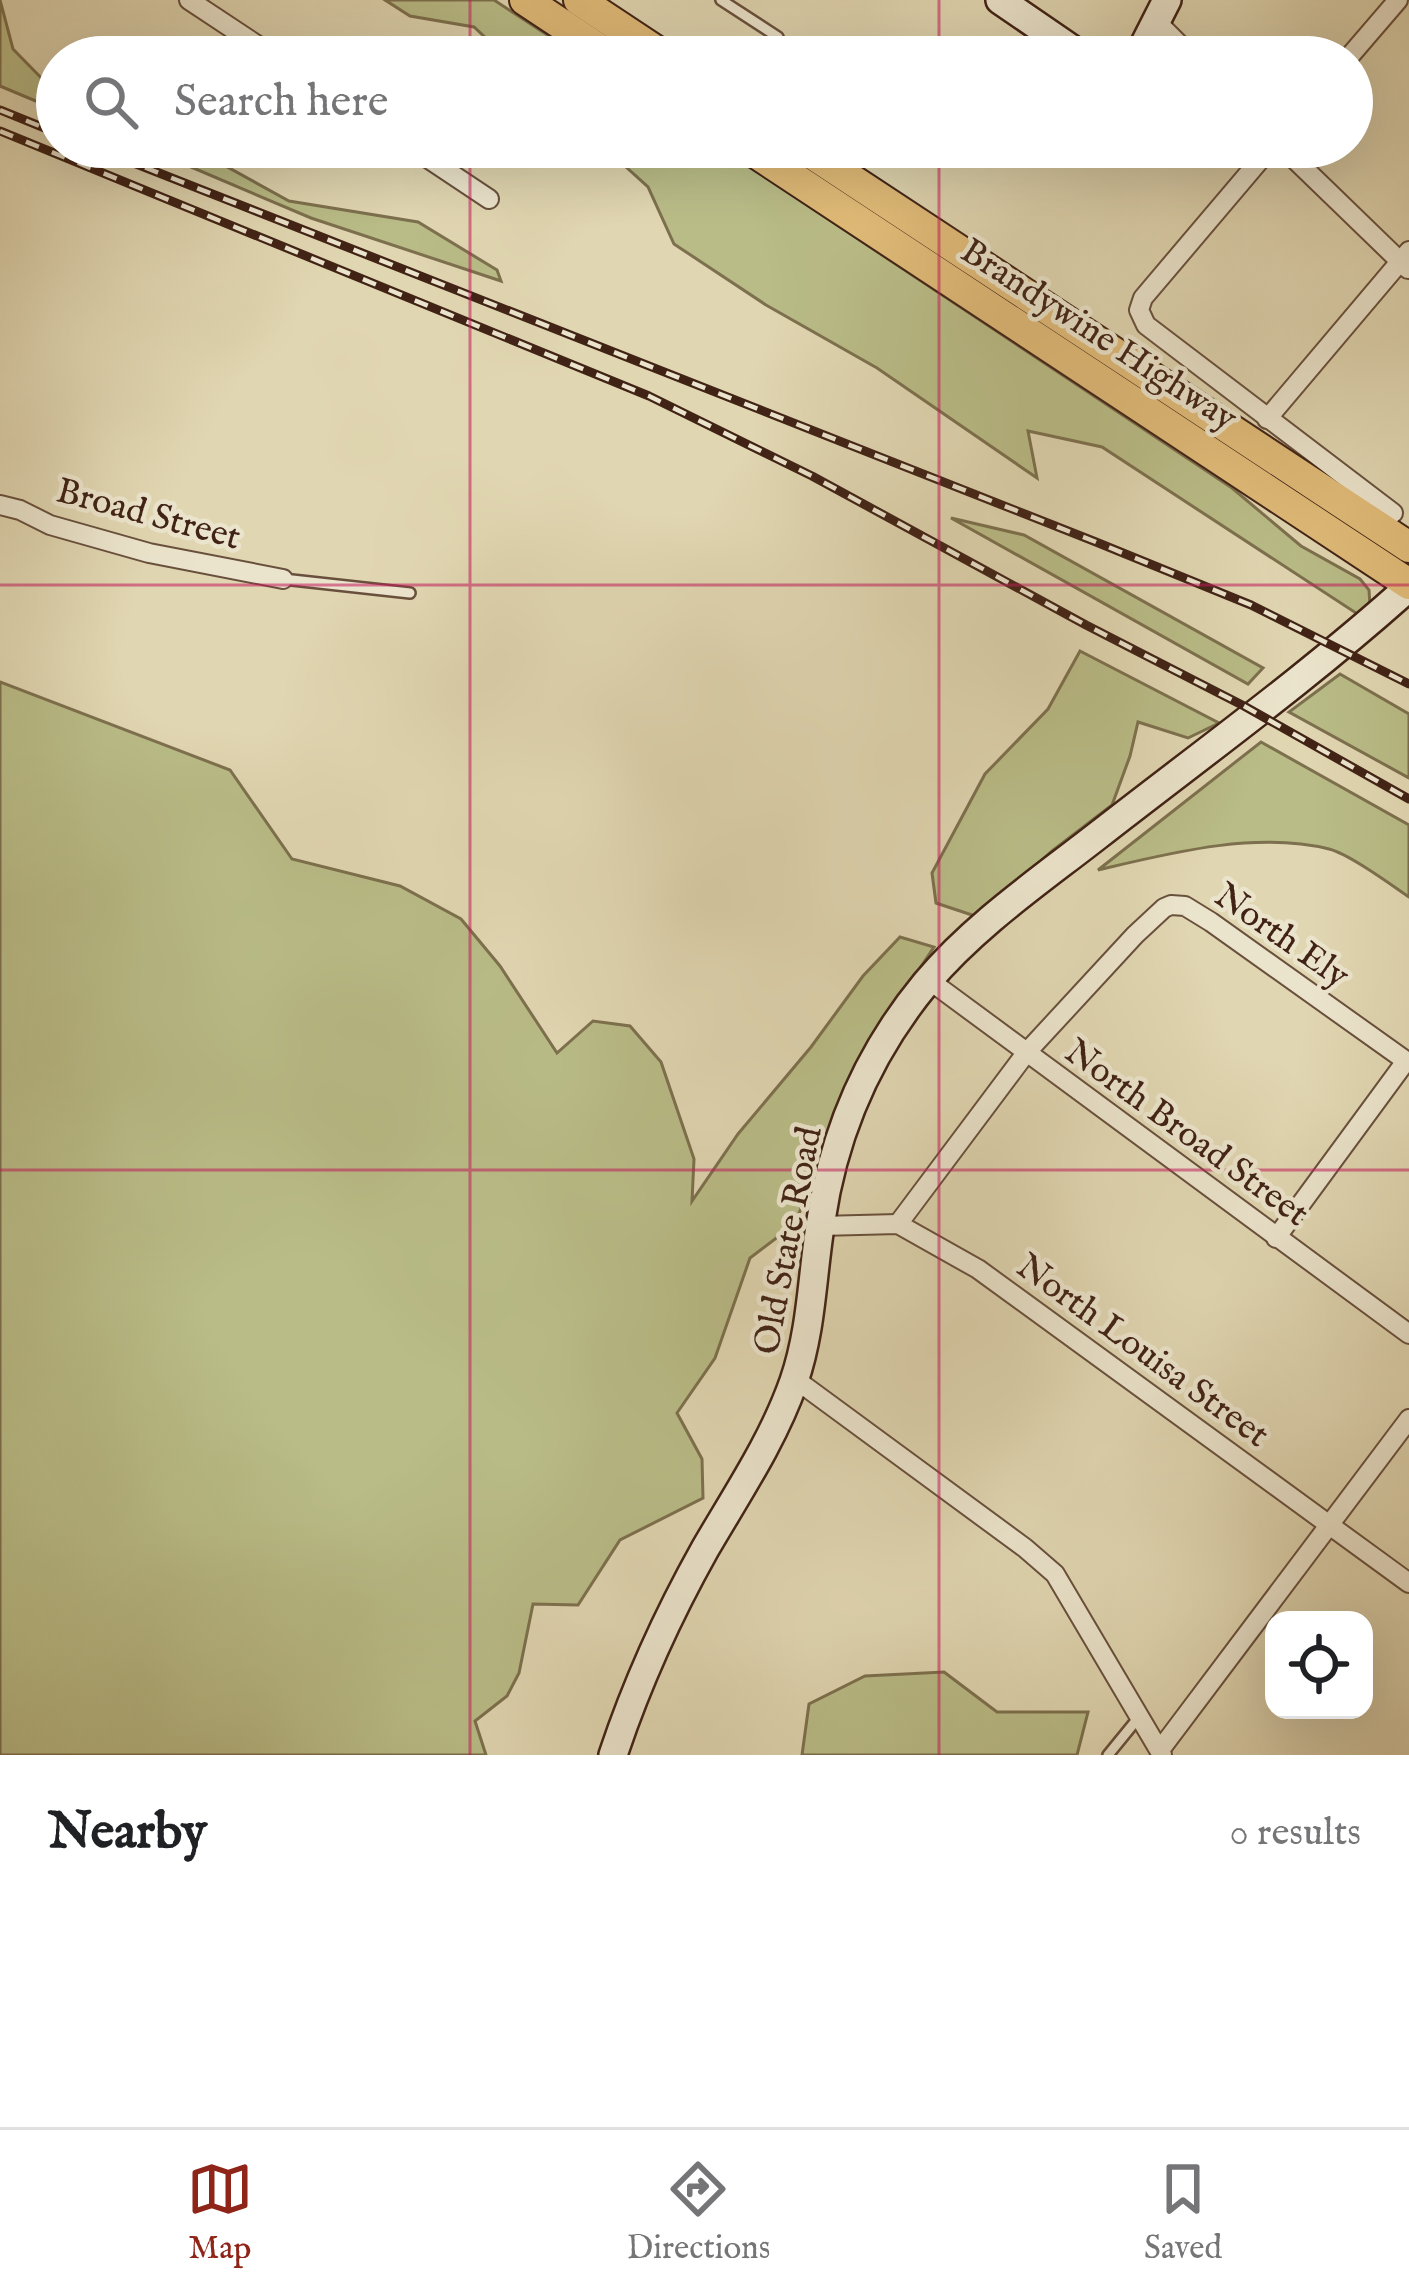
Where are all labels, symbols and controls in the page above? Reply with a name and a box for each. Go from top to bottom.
search box [36,36,1373,168]
icon: search [78,69,144,135]
text: Search here [174,74,388,131]
street label: Brandywine Highway [951,229,1246,442]
street label: Broad Street [51,468,245,562]
street label: North Ely [1205,873,1358,1000]
street label: North Broad Street [1055,1029,1317,1237]
street label: Old State Road [744,1122,834,1358]
street label: North Louisa Street [1007,1244,1278,1459]
map controls [1265,1611,1373,1719]
button: locate [1265,1611,1373,1719]
text: Nearby [48,1801,207,1866]
text: 0 results [1229,1809,1361,1858]
tab: Map [187,2156,253,2270]
tab: Directions [627,2156,770,2270]
tab: Saved [1144,2156,1222,2270]

